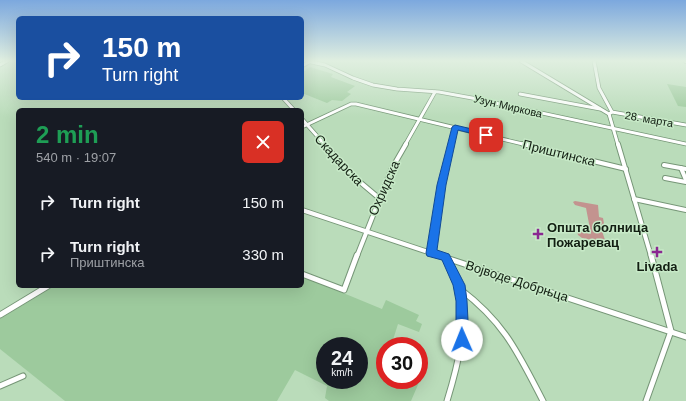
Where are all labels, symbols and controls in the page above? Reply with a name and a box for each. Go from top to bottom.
icon: right [36,32,88,84]
text: 150 m [102,32,181,63]
text: Turn right [102,65,178,85]
street label: Узун Миркова [472,92,544,120]
street label: 28. марта [624,109,675,129]
pin [469,118,503,152]
text: 2 min [36,121,99,148]
button: close [242,121,284,163]
icon: arrive [475,124,497,146]
street label: Скадарска [312,131,367,189]
street label: Приштинска [521,137,598,169]
text: 540 m · 19:07 [36,150,116,165]
street label: Охридска [365,158,403,218]
icon: right [36,191,58,213]
text: Turn right [70,194,140,211]
text: 150 m [242,194,284,211]
place label: Општа болница Пожаревац [547,220,649,250]
marker: Општа болница Пожаревац [532,228,544,240]
text: Turn right [70,238,140,255]
icon: right [36,243,58,265]
text: 330 m [242,246,284,263]
marker: Livada [652,247,662,257]
text: Приштинска [70,255,144,270]
street label: Војводе Добрњца [464,257,571,305]
place label: Livada [636,259,678,274]
position arrow [441,319,483,361]
speed limit sign: 30 [376,337,428,389]
text: 24 [331,347,353,369]
text: km/h [331,367,353,378]

